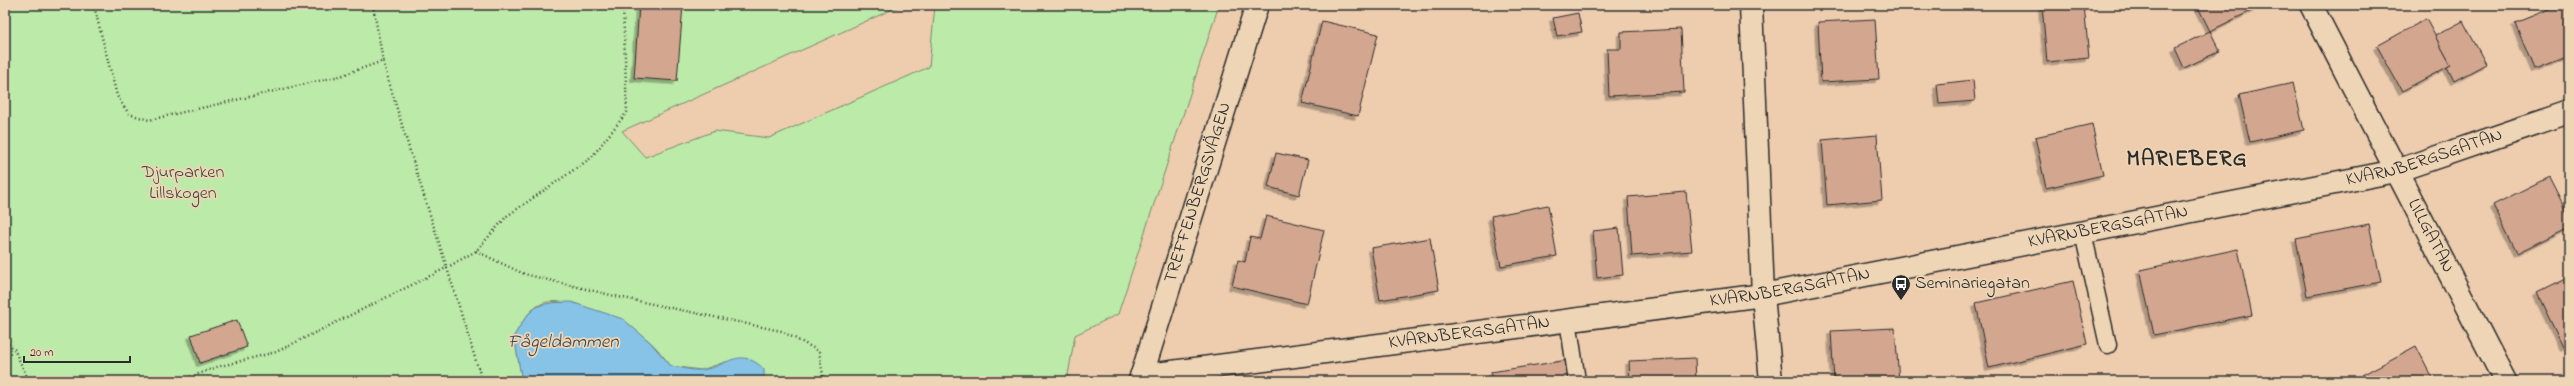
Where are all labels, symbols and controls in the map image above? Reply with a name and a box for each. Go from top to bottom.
street label: TREFFENBERGSVÄGEN [1158,99,1239,286]
street label: KVARNBERGSGATAN [2344,123,2506,193]
district label: MARIEBERG [2127,144,2247,176]
park label: Djurparken Lillskogen [141,160,224,208]
street label: LILLGATAN [2400,194,2460,278]
street label: KVARNBERGSGATAN [2026,199,2190,256]
street label: KVARNBERGSGATAN [1708,261,1872,315]
place label: Seminariegatan [1915,271,2030,298]
bus stop icon: Seminariegatan [1890,273,1912,301]
street label: KVARNBERGSGATAN [1387,310,1551,357]
water label: Fågeldammen [507,329,619,357]
scale bar [24,338,130,364]
text: 20 m [30,344,53,362]

